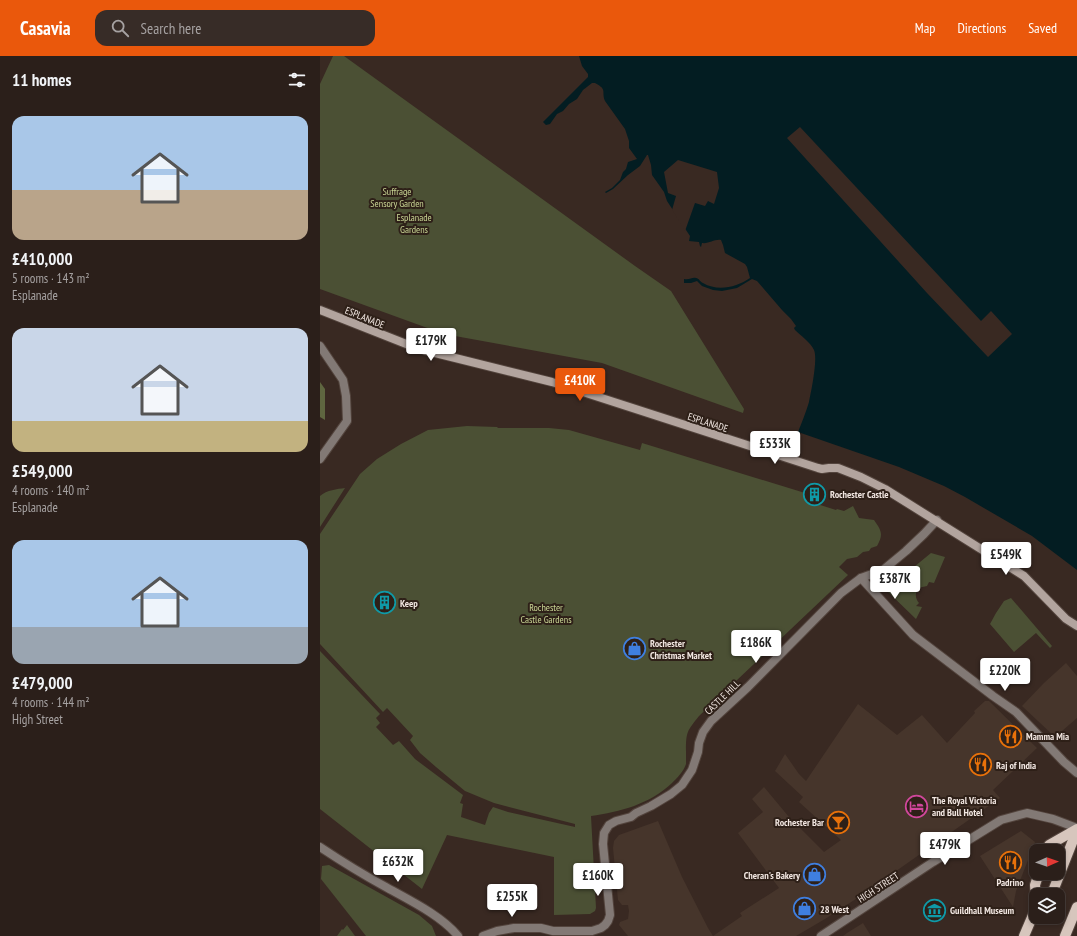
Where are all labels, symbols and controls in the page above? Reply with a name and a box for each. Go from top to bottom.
search box [95,10,375,46]
text: Casavia [20,16,71,40]
icon: search [109,17,131,39]
text: Search here [141,19,202,38]
text: Map [915,19,935,37]
text: Directions [957,19,1006,37]
text: Saved [1028,19,1057,37]
text: 11 homes [12,69,71,91]
icon: filters [286,69,308,91]
icon: home [124,142,196,214]
park label: Suffrage Sensory Garden [370,185,424,210]
park label: Esplanade Gardens [396,211,432,236]
text: £410,000 [12,248,73,270]
text: 5 rooms · 143 m² [12,270,90,287]
text: Esplanade [12,287,58,304]
street label: ESPLANADE [343,304,387,331]
pin: £179K [403,328,459,362]
text: £179K [415,332,447,349]
icon: home [124,354,196,426]
pin: £410K [552,368,608,402]
text: £410K [564,372,596,389]
street label: ESPLANADE [686,410,730,435]
pin: £533K [747,431,803,465]
text: £533K [759,435,791,452]
text: £549,000 [12,460,73,482]
building icon: Rochester Castle [802,481,828,507]
text: 4 rooms · 140 m² [12,482,90,499]
place label: Rochester Castle [830,488,889,501]
text: Esplanade [12,499,58,516]
pin: £549K [978,542,1034,576]
text: £549K [990,546,1022,563]
icon: home [124,566,196,638]
pin: £387K [867,566,923,600]
text: £387K [879,570,911,587]
building icon: Keep [372,590,398,616]
place label: Keep [400,597,418,610]
park label: Rochester Castle Gardens [520,601,572,626]
pin: £186K [728,630,784,664]
text: £186K [740,634,772,651]
shop icon: Rochester Christmas Market [622,636,648,662]
place label: Rochester Christmas Market [650,637,712,662]
pin: £220K [977,658,1033,692]
text: £220K [989,662,1021,679]
text: £479,000 [12,672,73,694]
street label: CASTLE HILL [702,677,743,717]
text: 4 rooms · 144 m² [12,694,90,711]
text: High Street [12,711,63,728]
restaurant icon: Mamma Mia [997,723,1023,749]
place label: Mamma Mia [1026,730,1069,743]
restaurant icon: Raj of India [968,752,994,778]
place label: Raj of India [996,759,1036,772]
hotel icon: The Royal Victoria and Bull Hotel [903,793,929,819]
place label: The Royal Victoria and Bull Hotel [932,794,996,819]
bar icon: Rochester Bar [826,809,852,835]
place label: Rochester Bar [775,816,824,829]
pin: £479K [917,832,973,866]
text: £479K [929,836,961,853]
north arrow [1029,844,1065,880]
map controls [1029,844,1065,924]
pin: £632K [370,849,426,883]
restaurant icon: Padrino [997,849,1023,875]
text: £632K [382,853,414,870]
shop icon: Cheran's Bakery [802,862,828,888]
pin: £160K [570,863,626,897]
text: £160K [582,867,614,884]
place label: Cheran's Bakery [744,869,801,882]
street label: HIGH STREET [855,869,902,906]
place label: Padrino [996,876,1024,889]
pin: £255K [484,884,540,918]
text: £255K [496,888,528,905]
button: layers [1029,888,1065,924]
shop icon: 28 West [791,896,817,922]
museum icon: Guildhall Museum [922,897,948,923]
place label: 28 West [820,903,849,916]
place label: Guildhall Museum [950,904,1014,917]

